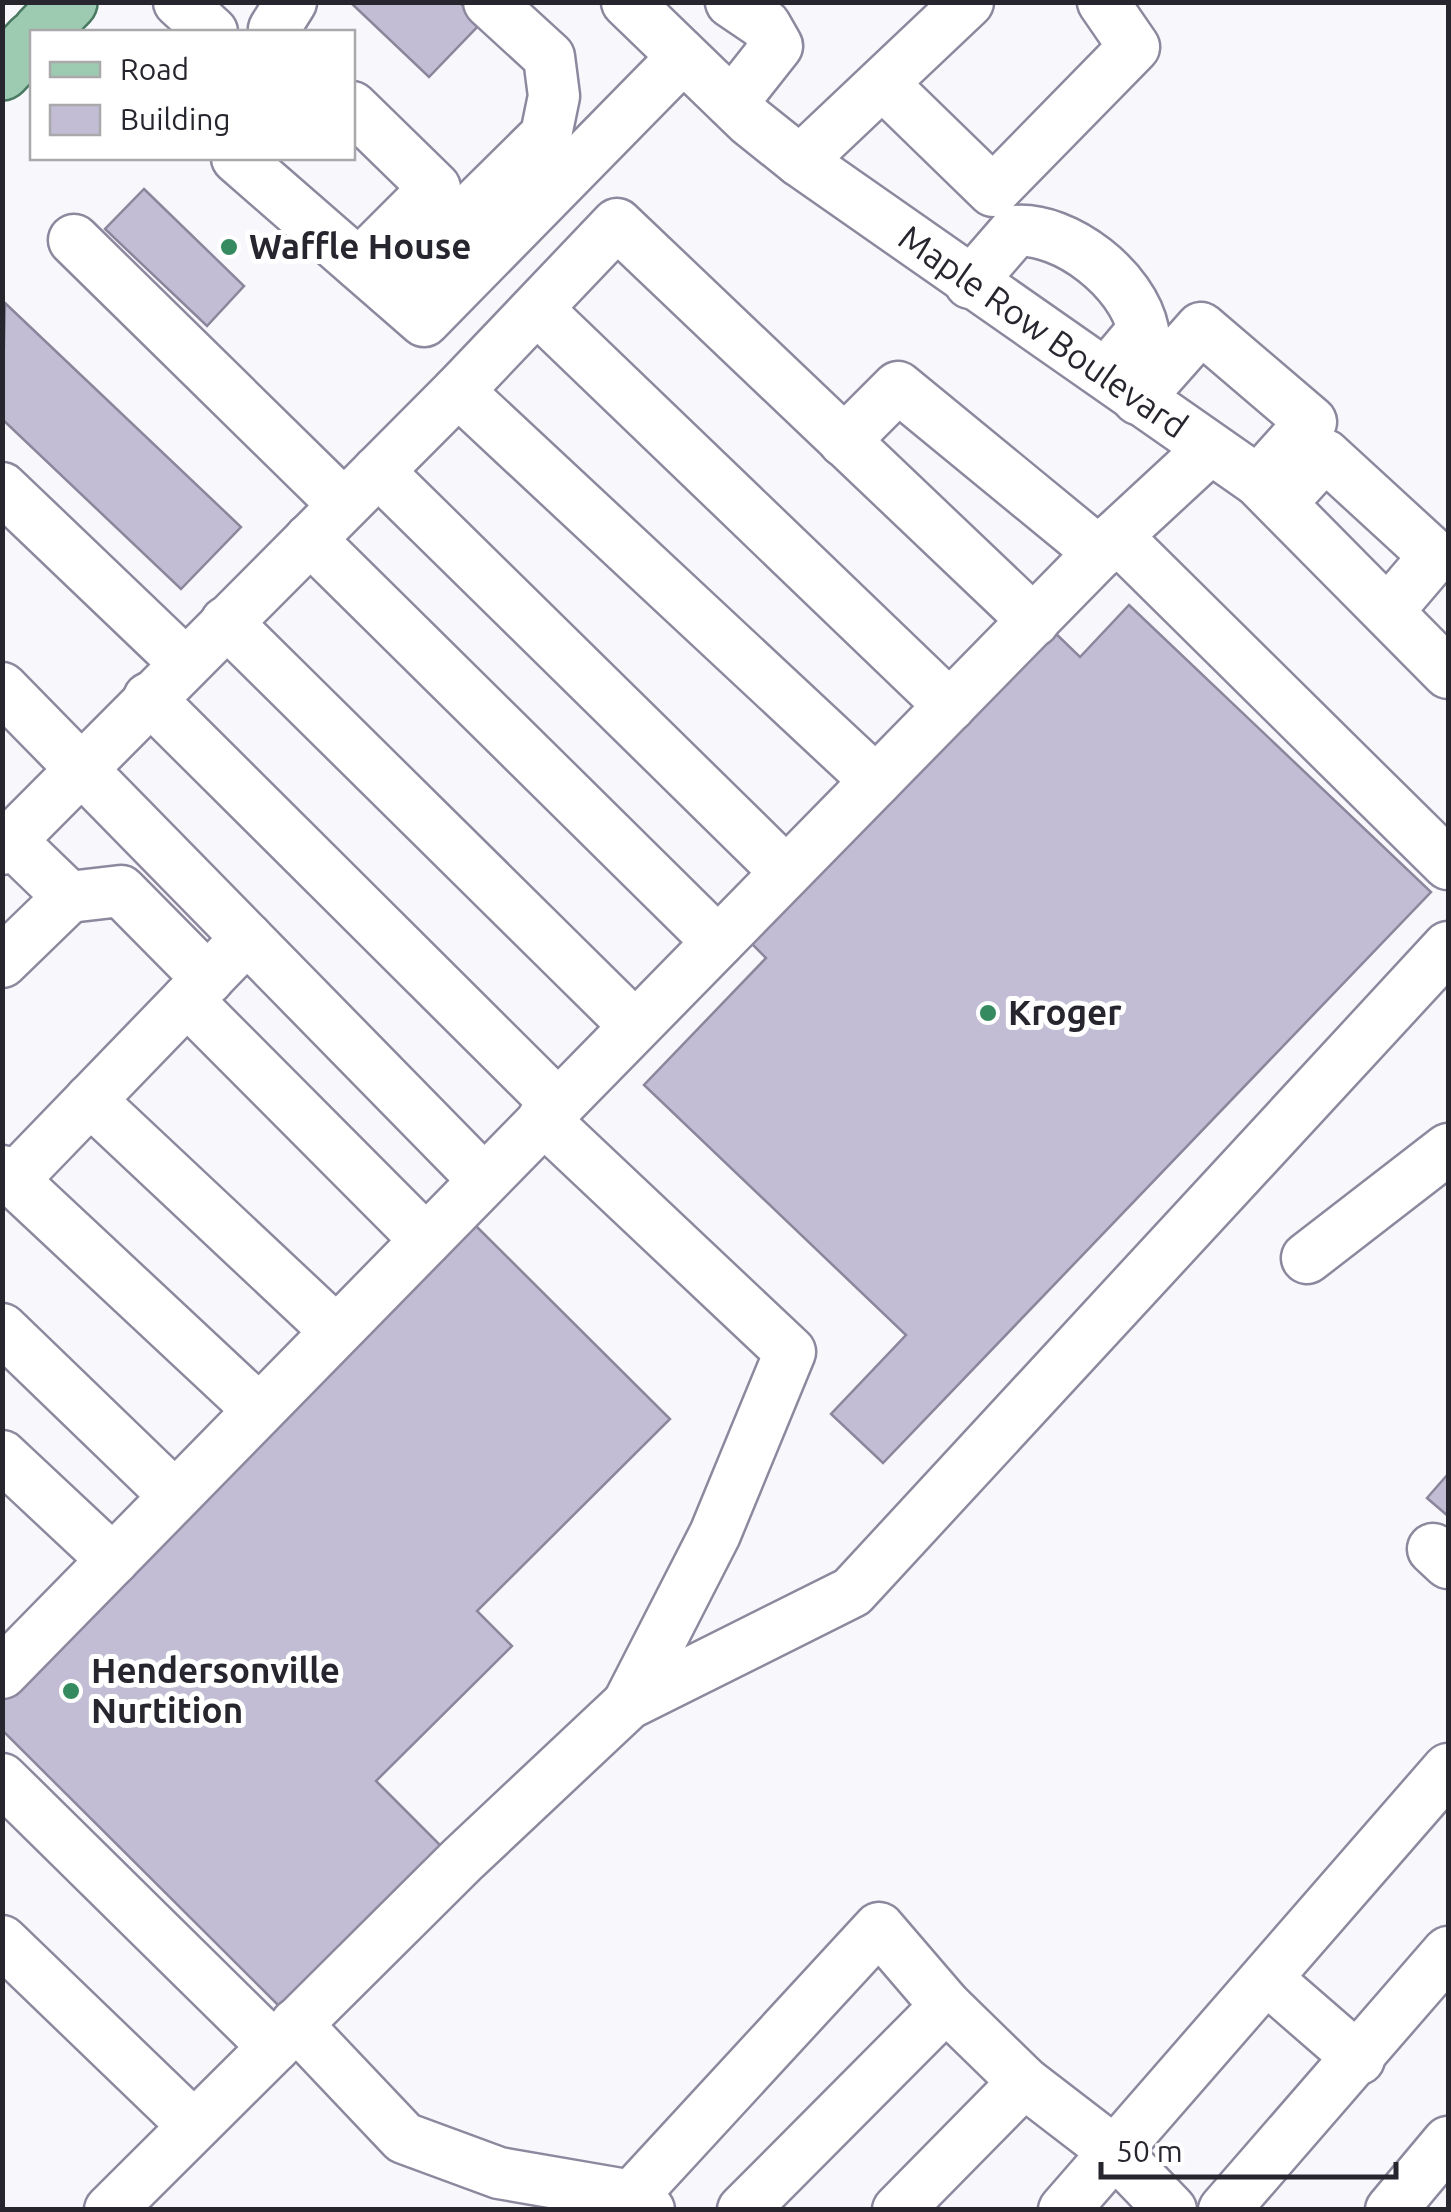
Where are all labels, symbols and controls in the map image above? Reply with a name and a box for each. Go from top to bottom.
legend [30,30,355,160]
text: Road [120,52,189,86]
text: Building [120,102,231,136]
street label: Maple Row Boulevard [892,217,1195,446]
place label: Waffle House [249,226,471,266]
marker: Waffle House [218,236,240,258]
place label: Kroger [1008,992,1122,1032]
marker: Kroger [977,1002,999,1024]
place label: Hendersonville Nurtition [91,1650,340,1730]
marker: Hendersonville Nurtition [60,1680,82,1702]
scale bar [1101,2117,1396,2179]
text: 50 m [1116,2134,1183,2168]

